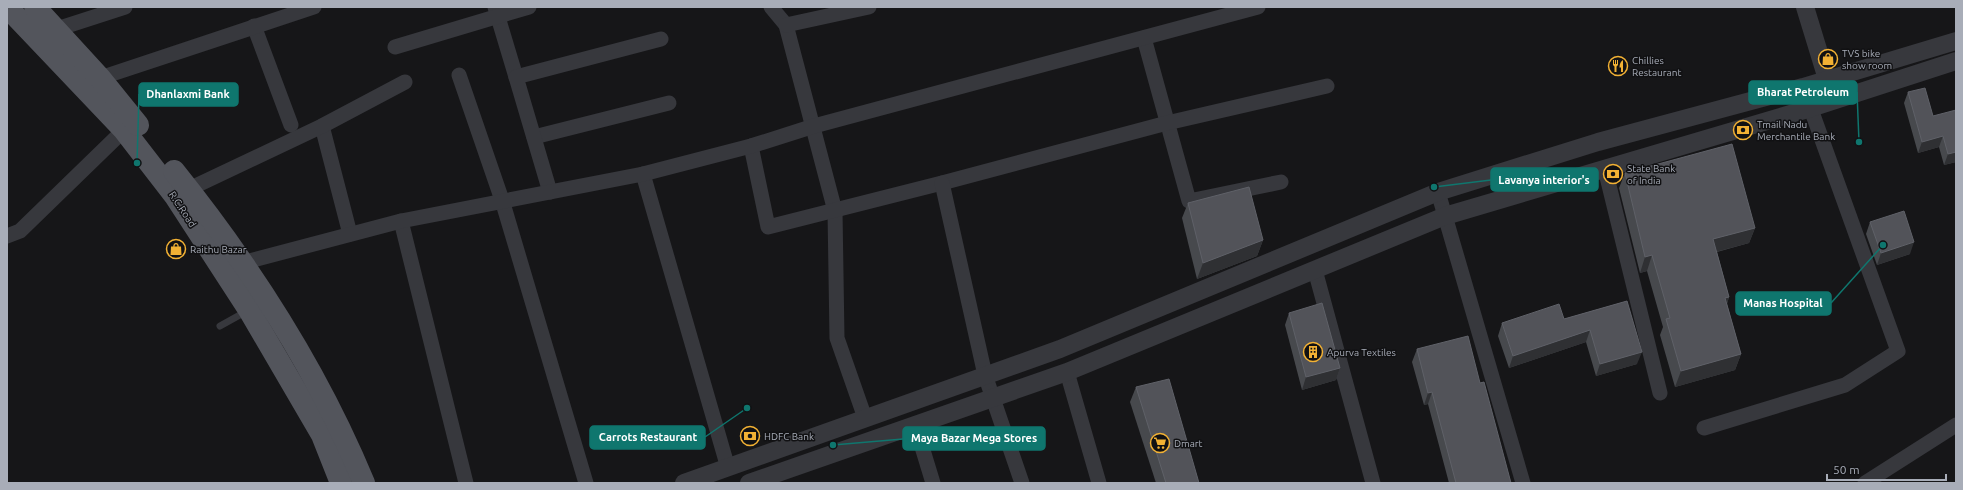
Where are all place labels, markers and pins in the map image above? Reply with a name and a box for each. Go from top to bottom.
shop icon: TVS bike show room [1817,48,1839,70]
place label: TVS bike show room [1842,48,1892,71]
restaurant icon: Chillies Restaurant [1607,55,1629,77]
place label: Chillies Restaurant [1632,55,1681,78]
callout: Bharat Petroleum [1749,81,1857,104]
callout: Dhanlaxmi Bank [139,83,238,106]
bank icon: Tmail Nadu Merchantile Bank [1732,119,1754,141]
place label: Tmail Nadu Merchantile Bank [1757,119,1835,142]
bank icon: State Bank of India [1602,163,1624,185]
place label: State Bank of India [1627,163,1675,186]
callout: Lavanya interior's [1491,168,1598,191]
shop icon: Raithu Bazar [165,238,187,260]
place label: Raithu Bazar [190,244,247,255]
callout: Manas Hospital [1736,292,1831,315]
building icon: Apurva Textiles [1302,341,1324,363]
place label: Apurva Textiles [1327,347,1396,358]
bank icon: HDFC Bank [739,425,761,447]
callout: Carrots Restaurant [590,426,705,449]
callout: Maya Bazar Mega Stores [903,427,1045,450]
place label: HDFC Bank [764,431,814,442]
supermarket icon: Dmart [1149,432,1171,454]
place label: Dmart [1174,438,1203,449]

